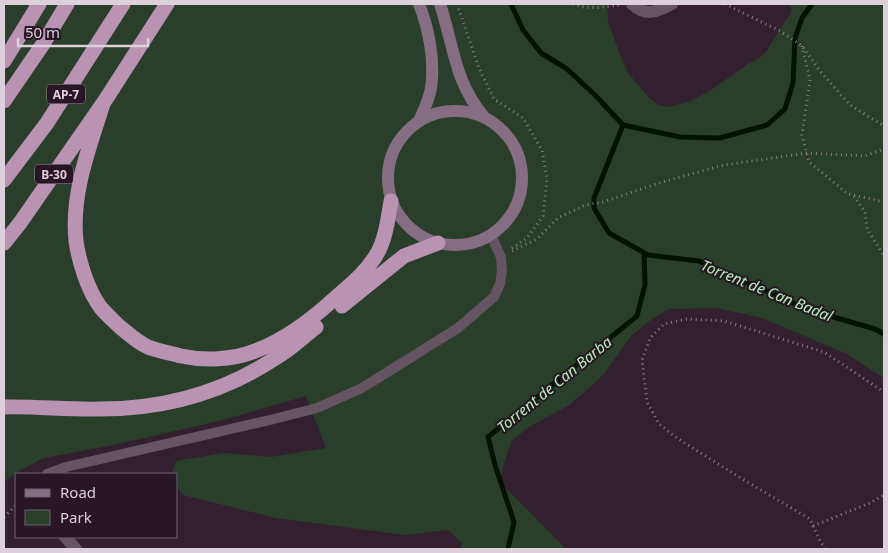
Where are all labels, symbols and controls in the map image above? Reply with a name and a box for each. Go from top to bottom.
scale bar [18,15,148,47]
text: 50 m [25,22,60,42]
road number: AP-7 [47,85,85,104]
road number: B-30 [35,164,73,183]
water label: Torrent de Can Badal [698,254,837,326]
water label: Torrent de Can Barba [492,331,616,437]
legend [15,473,178,538]
text: Road [60,482,96,502]
text: Park [60,507,92,527]

